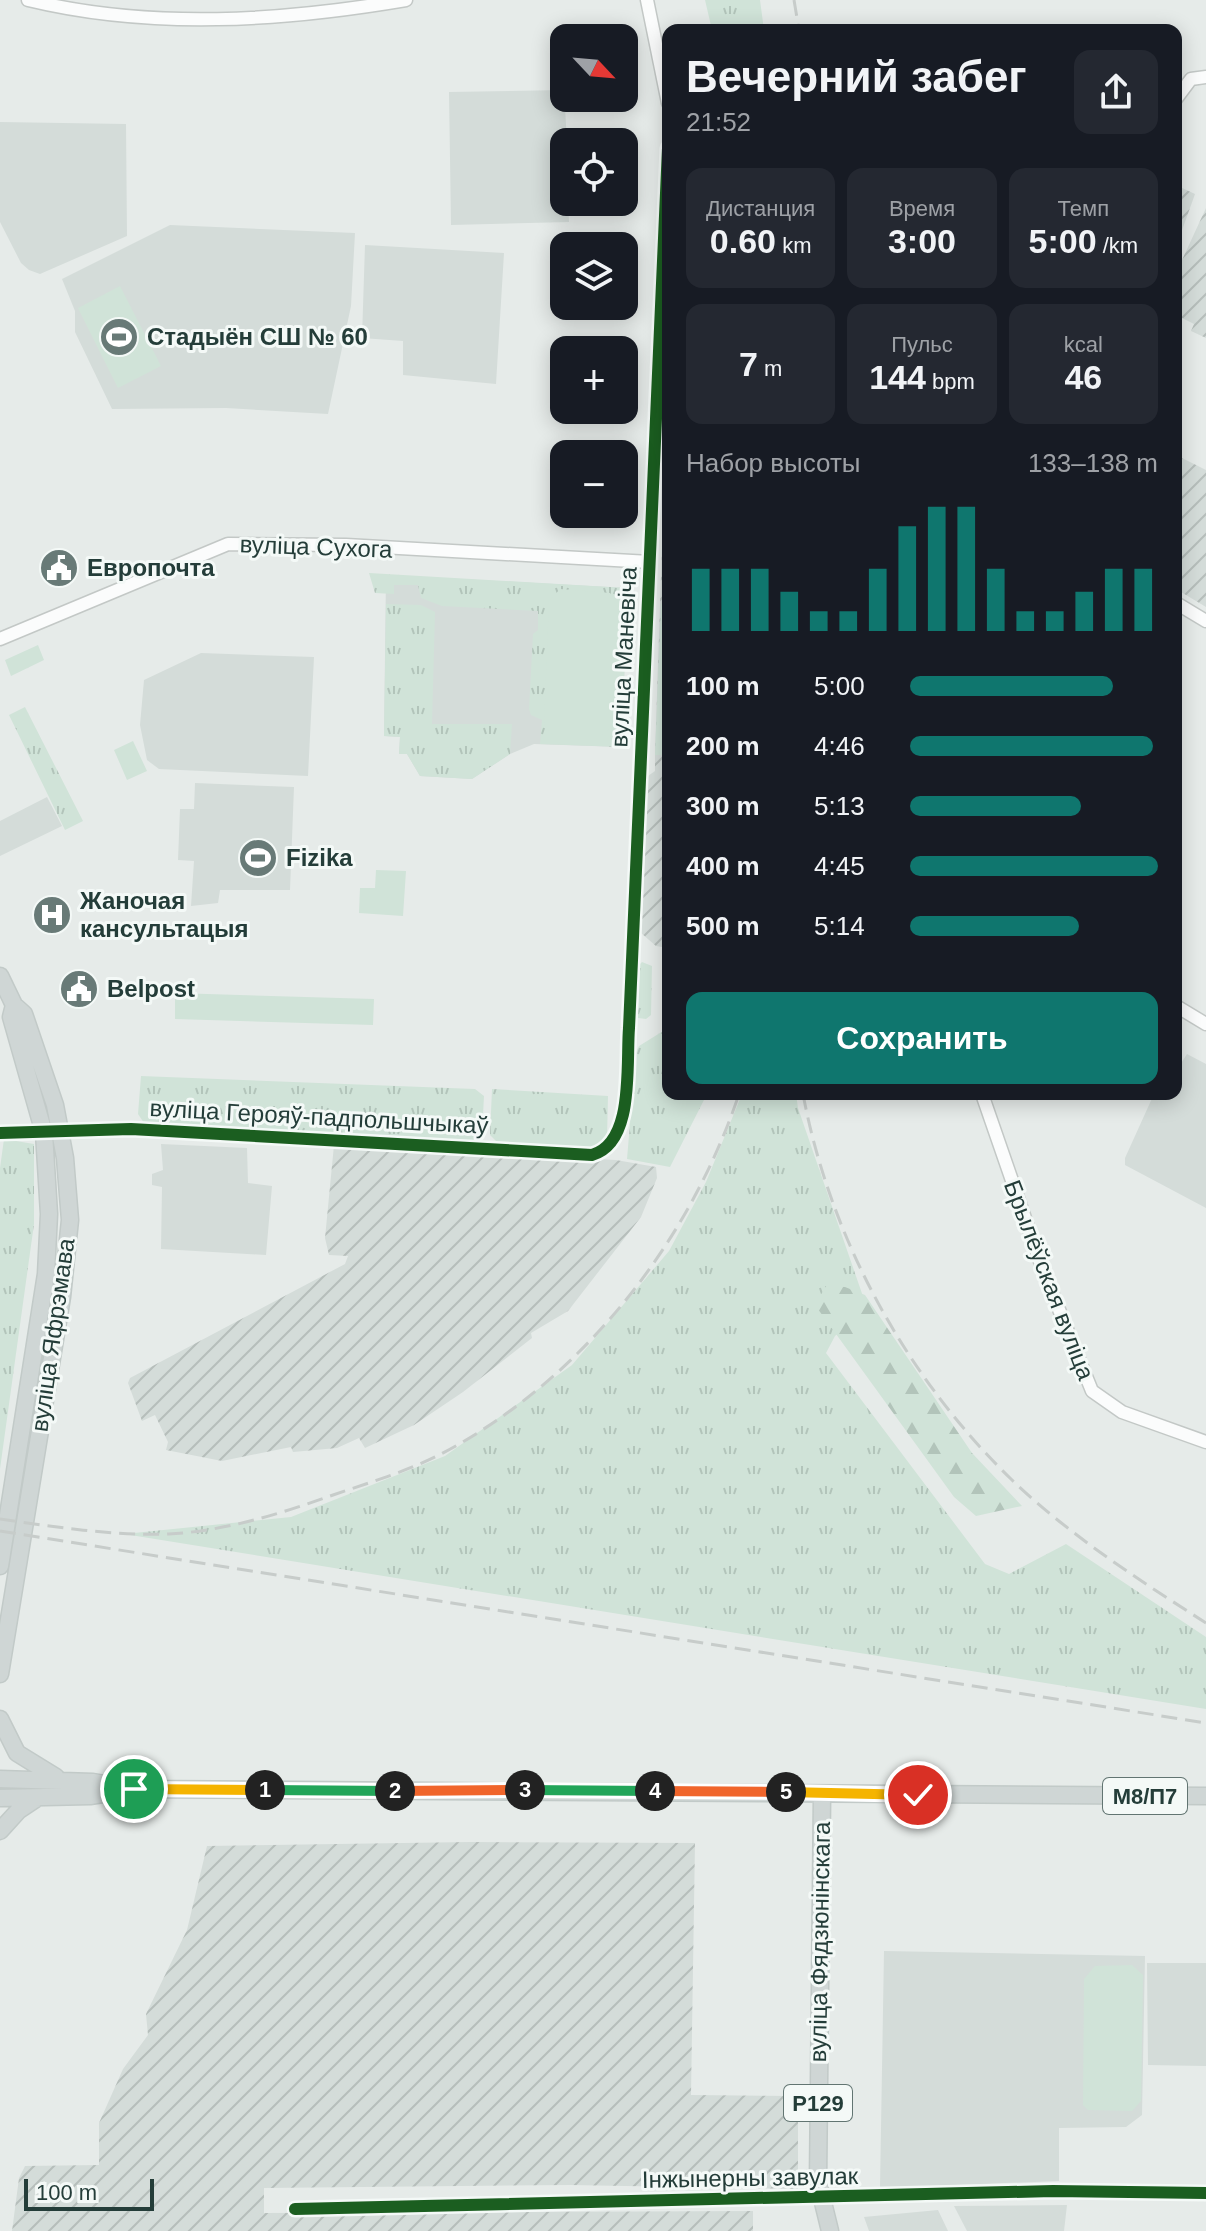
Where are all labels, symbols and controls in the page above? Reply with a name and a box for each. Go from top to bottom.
north arrow [550,24,638,112]
map controls [550,24,638,528]
button: share [1074,50,1158,134]
text: Вечерний забег [686,52,1027,101]
text: 21:52 [686,107,751,137]
button: locate [550,128,638,216]
text: Дистанция [706,196,815,221]
text: Время [889,196,955,221]
text: Темп [1058,196,1109,221]
text: 0.60 [710,222,776,260]
text: 3:00 [888,222,956,260]
text: 5:00 [1029,222,1097,260]
button: layers [550,232,638,320]
text: km [776,233,811,258]
text: /km [1097,233,1138,258]
sports icon: Стадыён СШ № 60 [98,316,140,358]
place label: Стадыён СШ № 60 [147,323,368,350]
text: Пульс [891,332,953,357]
text: kcal [1064,332,1103,357]
button: + [550,336,638,424]
text: 7 [739,345,758,383]
text: m [758,356,782,381]
text: 144 [869,358,926,396]
text: 46 [1064,358,1102,396]
text: bpm [926,369,975,394]
button: − [550,440,638,528]
text: Набор высоты [686,448,861,478]
text: 133–138 m [1028,448,1158,478]
street label: вуліца Сухога [239,530,393,563]
public building icon: Европочта [38,547,80,589]
place label: Европочта [87,554,215,581]
street label: вуліца Маневіча [605,565,642,748]
text: 100 m [686,671,760,701]
text: 5:00 [814,671,865,701]
text: 200 m [686,731,760,761]
text: 4:46 [814,731,865,761]
text: 300 m [686,791,760,821]
text: 5:13 [814,791,865,821]
sports icon: Fizika [237,837,279,879]
place label: Fizika [286,844,353,871]
text: 400 m [686,851,760,881]
text: 4:45 [814,851,865,881]
place label: Жаночая кансультацыя [79,887,248,942]
hospital icon: Жаночая кансультацыя [31,894,73,936]
text: 500 m [686,911,760,941]
text: 5:14 [814,911,865,941]
public building icon: Belpost [58,968,100,1010]
place label: Belpost [107,975,195,1002]
button: Сохранить [686,992,1158,1084]
street label: вуліца Герояў-падпольшчыкаў [149,1094,489,1139]
street label: Брылёўская вуліца [999,1176,1100,1384]
street label: вуліца Яфрэмава [26,1236,80,1433]
pin [100,1755,168,1823]
pin [884,1761,952,1829]
icon: arrive [112,1767,156,1811]
pin: 1 [245,1770,285,1810]
pin: 3 [505,1770,545,1810]
pin: 2 [375,1771,415,1811]
pin: 4 [635,1771,675,1811]
pin: 5 [766,1772,806,1812]
icon: check [896,1773,940,1817]
text: 1 [259,1777,271,1802]
text: 3 [519,1777,531,1802]
text: 2 [389,1778,401,1803]
text: 4 [649,1778,661,1803]
road number: М8/П7 [1103,1778,1187,1814]
text: 5 [780,1779,792,1804]
street label: вуліца Фядзюнінскага [804,1821,835,2063]
road number: Р129 [784,2085,852,2121]
street label: Інжынерны завулак [642,2162,859,2193]
scale bar [24,2175,154,2211]
text: 100 m [36,2180,97,2205]

